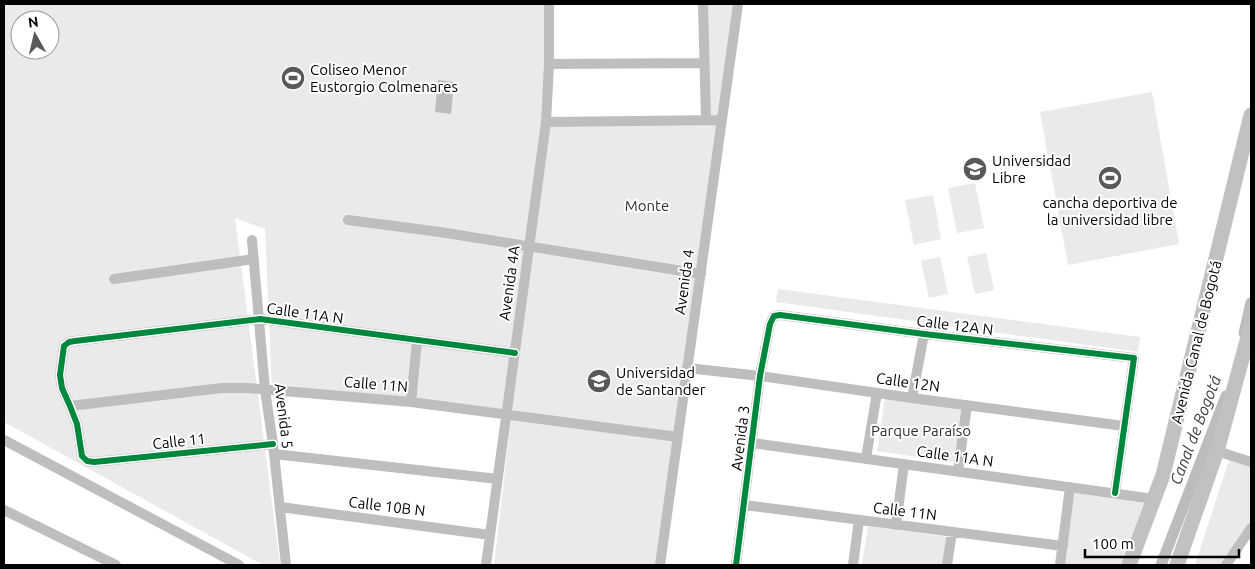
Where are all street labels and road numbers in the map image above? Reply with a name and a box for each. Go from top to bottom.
street label: Avenida 4A [495,244,523,322]
street label: Avenida 4 [671,248,697,316]
street label: Avenida Canal de Bogotá [1167,259,1225,425]
street label: Calle 11A N [266,299,344,327]
street label: Calle 12A N [916,312,994,338]
street label: Calle 12N [875,369,941,395]
street label: Calle 11N [343,373,409,395]
street label: Avenida 5 [272,382,296,450]
street label: Avenida 3 [728,404,752,472]
street label: Calle 11 [152,430,206,452]
street label: Calle 11A N [916,442,994,470]
street label: Calle 10B N [348,493,426,519]
street label: Calle 11N [872,499,938,523]

